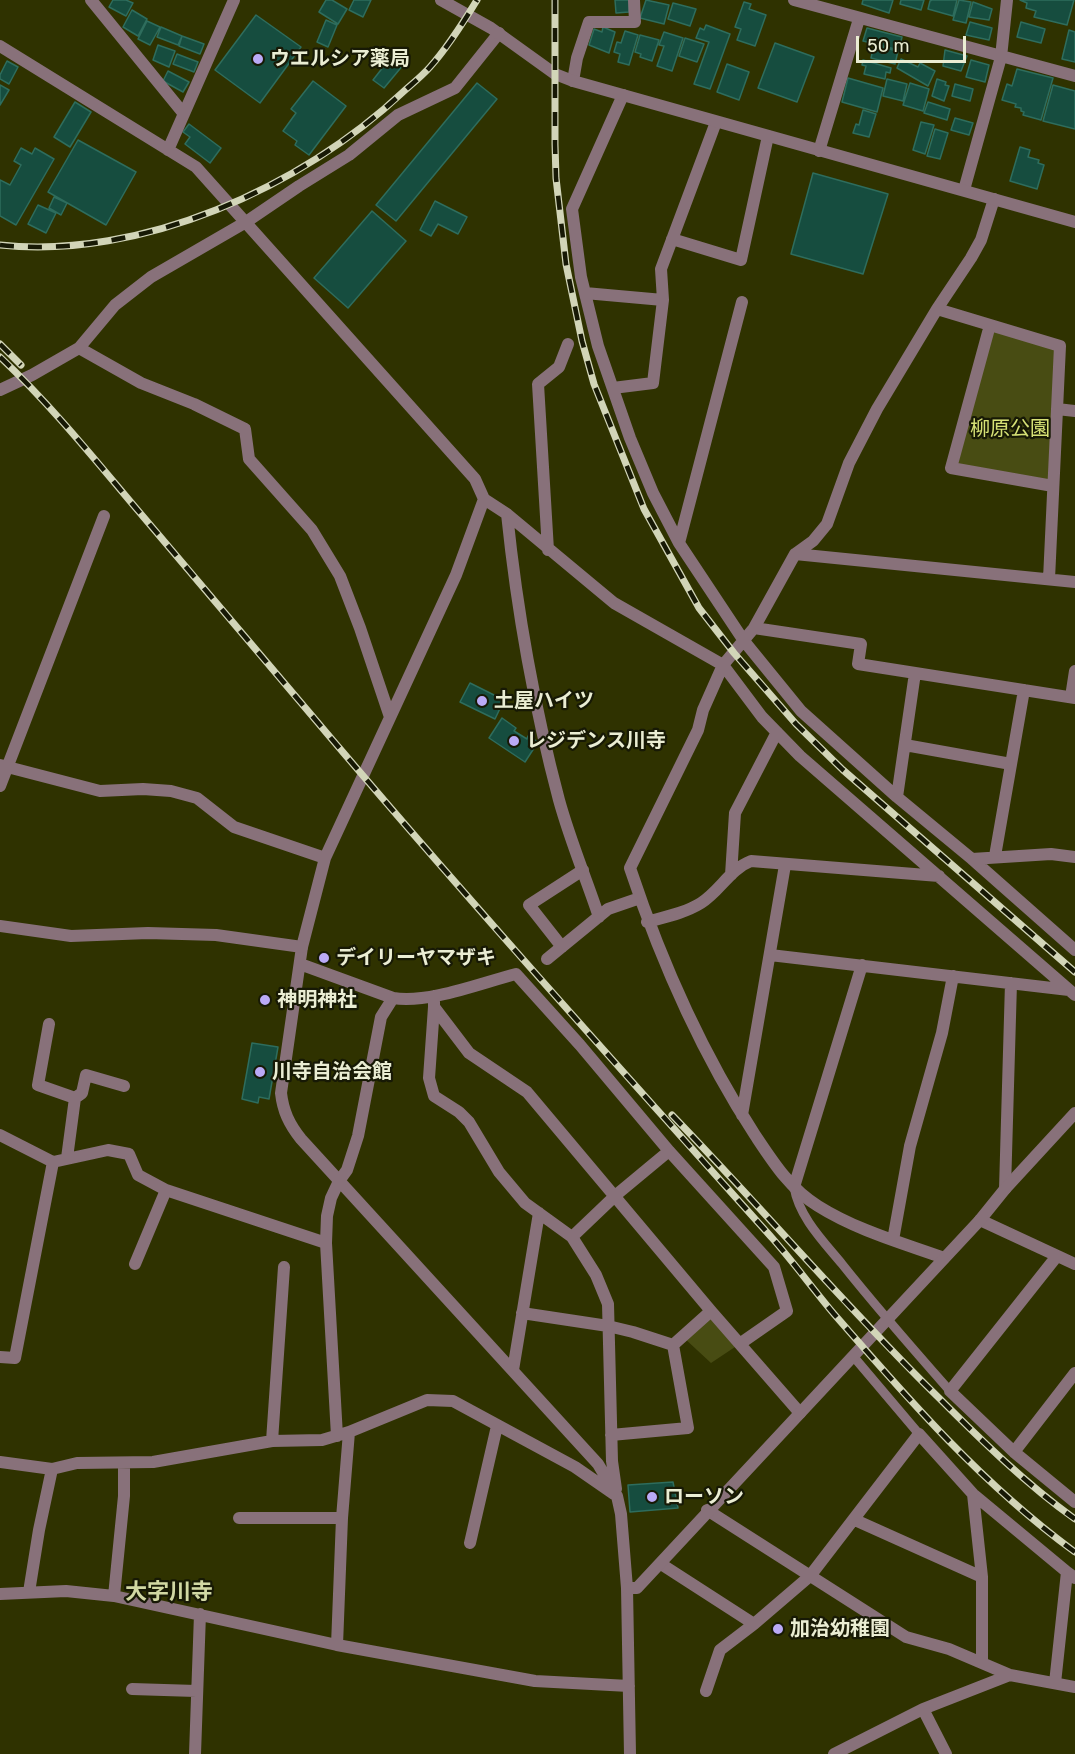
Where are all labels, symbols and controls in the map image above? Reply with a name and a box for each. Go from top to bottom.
scale bar [859,24,968,62]
text: 50 m [867,35,910,57]
place label: ウエルシア薬局 [270,47,410,71]
marker: ウエルシア薬局 [251,52,265,66]
park label: 柳原公園 [970,417,1050,441]
place label: 土屋ハイツ [494,689,594,713]
marker: 土屋ハイツ [475,694,489,708]
place label: レジデンス川寺 [526,729,666,753]
marker: レジデンス川寺 [507,734,521,748]
place label: デイリーヤマザキ [336,946,496,970]
marker: デイリーヤマザキ [317,951,331,965]
place label: 神明神社 [277,988,357,1012]
marker: 神明神社 [258,993,272,1007]
place label: 川寺自治会館 [272,1060,392,1084]
marker: 川寺自治会館 [253,1065,267,1079]
place label: ローソン [664,1485,744,1509]
marker: ローソン [645,1490,659,1504]
district label: 大字川寺 [125,1580,213,1606]
place label: 加治幼稚園 [790,1617,890,1641]
marker: 加治幼稚園 [771,1622,785,1636]

